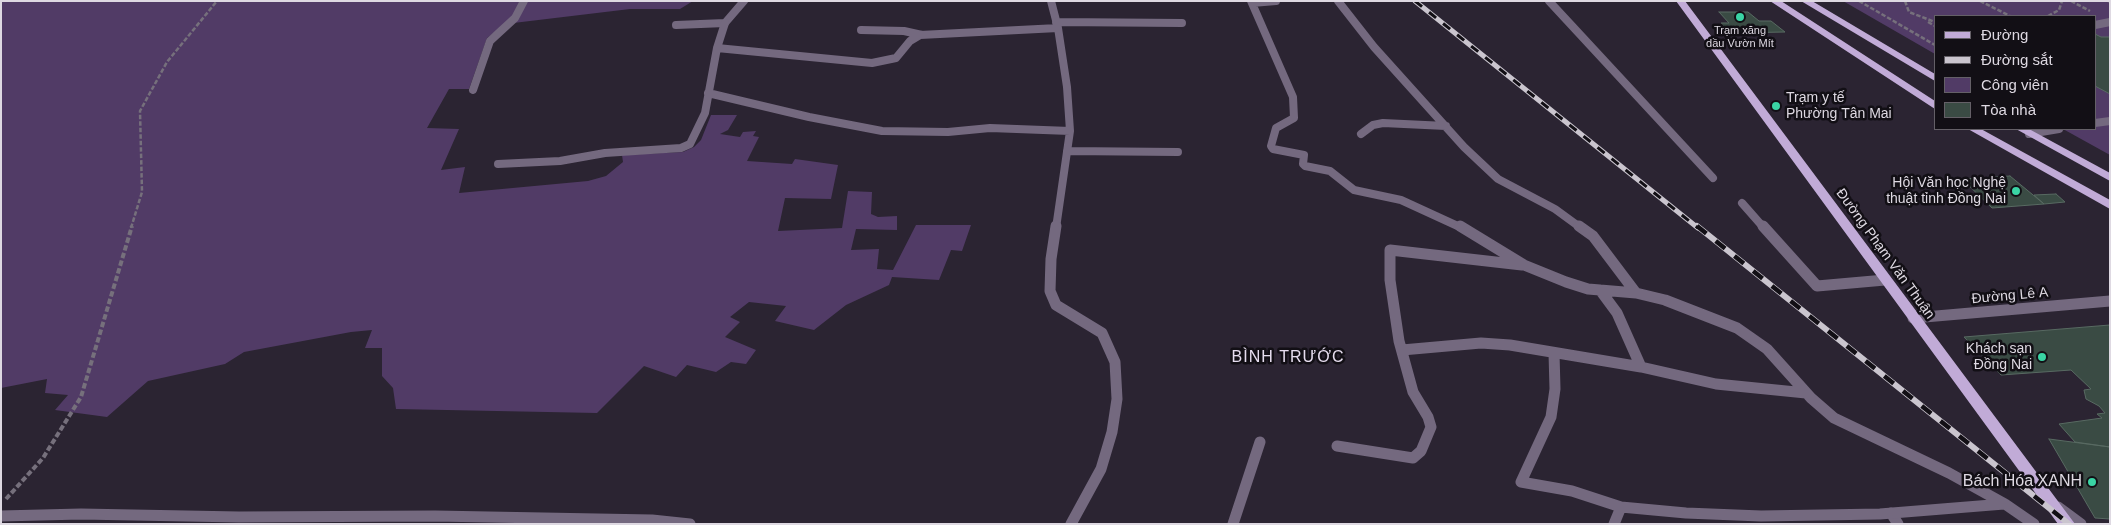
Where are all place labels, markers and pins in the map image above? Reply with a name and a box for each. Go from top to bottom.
marker: Trạm xăng dầu Vườn Mít [1734,11,1746,23]
place label: Trạm xăng dầu Vườn Mít [1706,24,1774,50]
place label: Trạm y tế Phường Tân Mai [1786,90,1892,122]
marker: Trạm y tế Phường Tân Mai [1770,100,1782,112]
place label: Hội Văn học Nghệ thuật tỉnh Đồng Nai [1886,175,2006,208]
marker: Hội Văn học Nghệ thuật tỉnh Đồng Nai [2010,185,2022,197]
place label: Khách sạn Đồng Nai [1966,341,2032,374]
marker: Khách sạn Đồng Nai [2036,351,2048,363]
place label: Bách Hóa XANH [1963,472,2082,492]
marker: Bách Hóa XANH [2086,476,2098,488]

